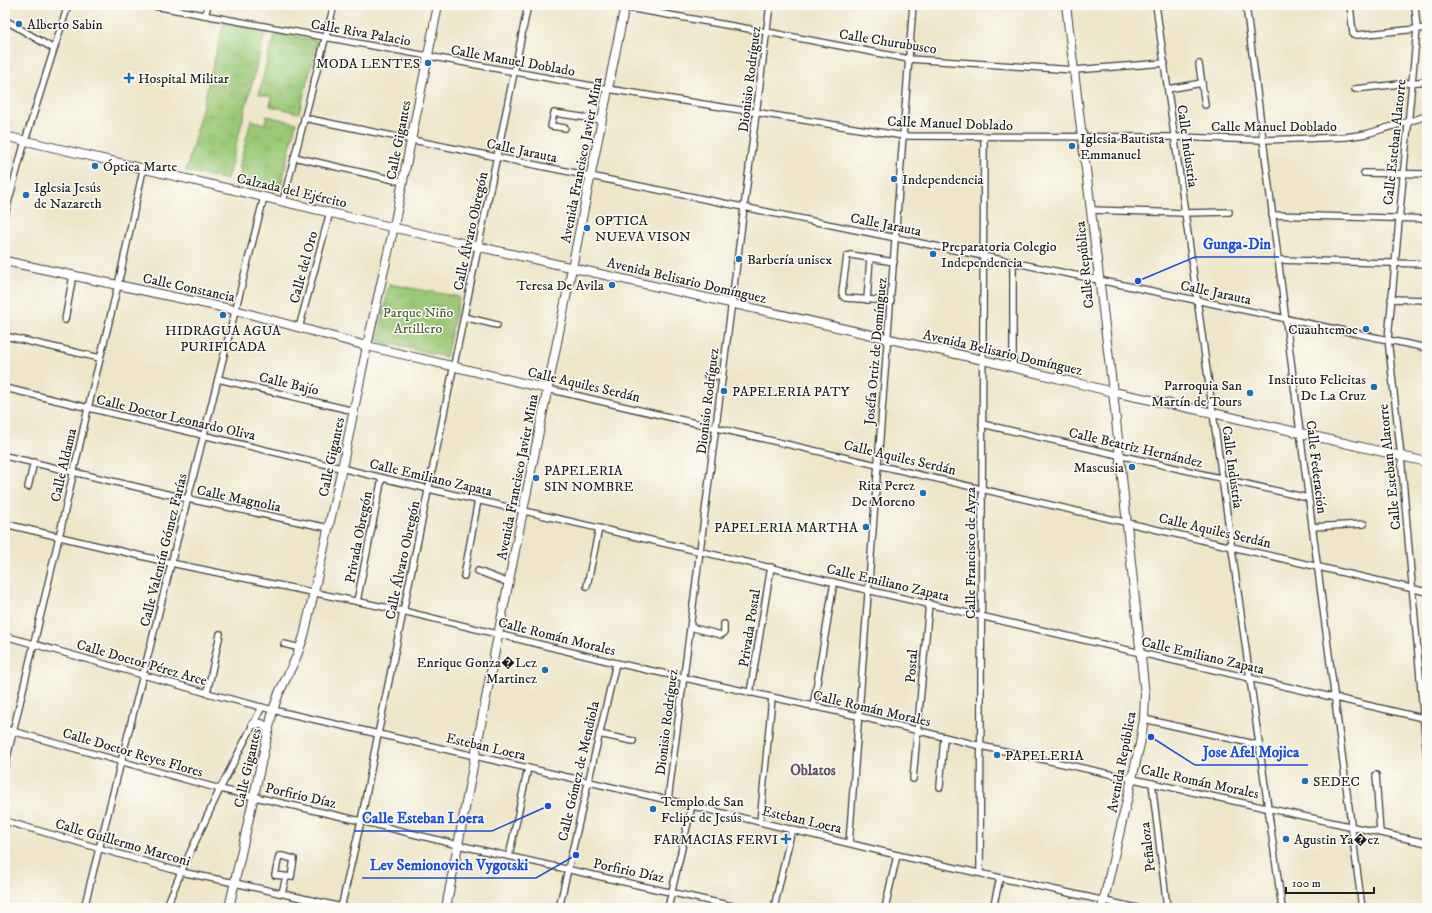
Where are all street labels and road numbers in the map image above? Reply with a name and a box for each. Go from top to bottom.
street label: Calle Riva Palacio [309,15,412,51]
street label: Dionisio Rodríguez [735,25,765,133]
street label: Calle Churubusco [838,25,938,59]
street label: Calle Manuel Doblado [449,41,577,81]
street label: Avenida Francisco Javier Mina [557,76,607,245]
street label: Calle Esteban Alatorre [1379,78,1411,206]
street label: Calle Gigantes [382,99,416,182]
street label: Calle Industria [1172,104,1202,189]
street label: Calle Manuel Doblado [887,113,1013,135]
street label: Calle Manuel Doblado [1211,118,1337,136]
street label: Calle Jarauta [485,135,559,167]
street label: Calzada del Ejército [235,170,349,212]
street label: Calle Álvaro Obregón [450,170,492,292]
street label: Calle Jarauta [849,209,923,241]
street label: Calle República [1071,220,1099,309]
street label: Calle del Oro [286,229,322,305]
street label: Avenida Belisario Domínguez [605,254,768,308]
street label: Calle Constancia [141,269,237,307]
street label: Joséfa Ortiz de Domínguez [860,276,891,428]
street label: Calle Jarauta [1179,277,1253,309]
street label: Avenida Belisario Domínguez [921,326,1084,380]
street label: Dionisio Rodríguez [693,347,723,455]
street label: Calle Aquiles Serdán [526,363,642,407]
street label: Calle Bajío [257,368,321,400]
street label: Calle Doctor Leonardo Oliva [94,391,257,445]
street label: Avenida Francisco Javier Mina [493,393,543,562]
street label: Calle Esteban Alatorre [1374,403,1406,531]
street label: Calle Gigantes [315,416,349,499]
street label: Calle Federación [1301,419,1331,516]
street label: Calle Beatriz Hernández [1067,424,1205,472]
street label: Calle Industria [1217,425,1247,510]
street label: Calle Aldama [47,427,81,504]
street label: Calle Aquiles Serdán [842,436,958,480]
street label: Calle Emiliano Zapata [368,455,494,501]
street label: Calle Valentín Gómez Farías [136,471,192,629]
street label: Calle Magnolia [195,481,283,517]
street label: Calle Francisco de Ayza [962,487,980,619]
street label: Privada Obregón [341,489,377,585]
street label: Calle Álvaro Obregón [382,499,424,621]
street label: Calle Aquiles Serdán [1157,509,1273,553]
street label: Calle Emiliano Zapata [825,560,951,606]
street label: Privada Postal [735,587,765,669]
street label: Calle Román Morales [496,614,618,660]
street label: Calle Emiliano Zapata [1140,633,1266,679]
street label: Calle Doctor Pérez Arce [74,636,209,690]
street label: Postal [902,648,923,684]
street label: Dionisio Rodríguez [652,668,682,776]
street label: Calle Román Morales [811,687,933,731]
street label: Calle Gómez de Mendiola [554,699,604,843]
street label: Avenida República [1103,710,1141,814]
street label: Calle Doctor Reyes Flores [60,724,205,782]
street label: Calle Gigantes [230,727,266,810]
street label: Esteban Loera [444,729,528,765]
street label: Calle Román Morales [1139,761,1261,803]
street label: Porfirio Díaz [263,779,338,813]
street label: Esteban Loera [760,802,844,838]
street label: Calle Guillermo Marconi [53,815,193,871]
street label: Peñaloza [1136,821,1160,873]
street label: Porfirio Díaz [592,855,666,887]

